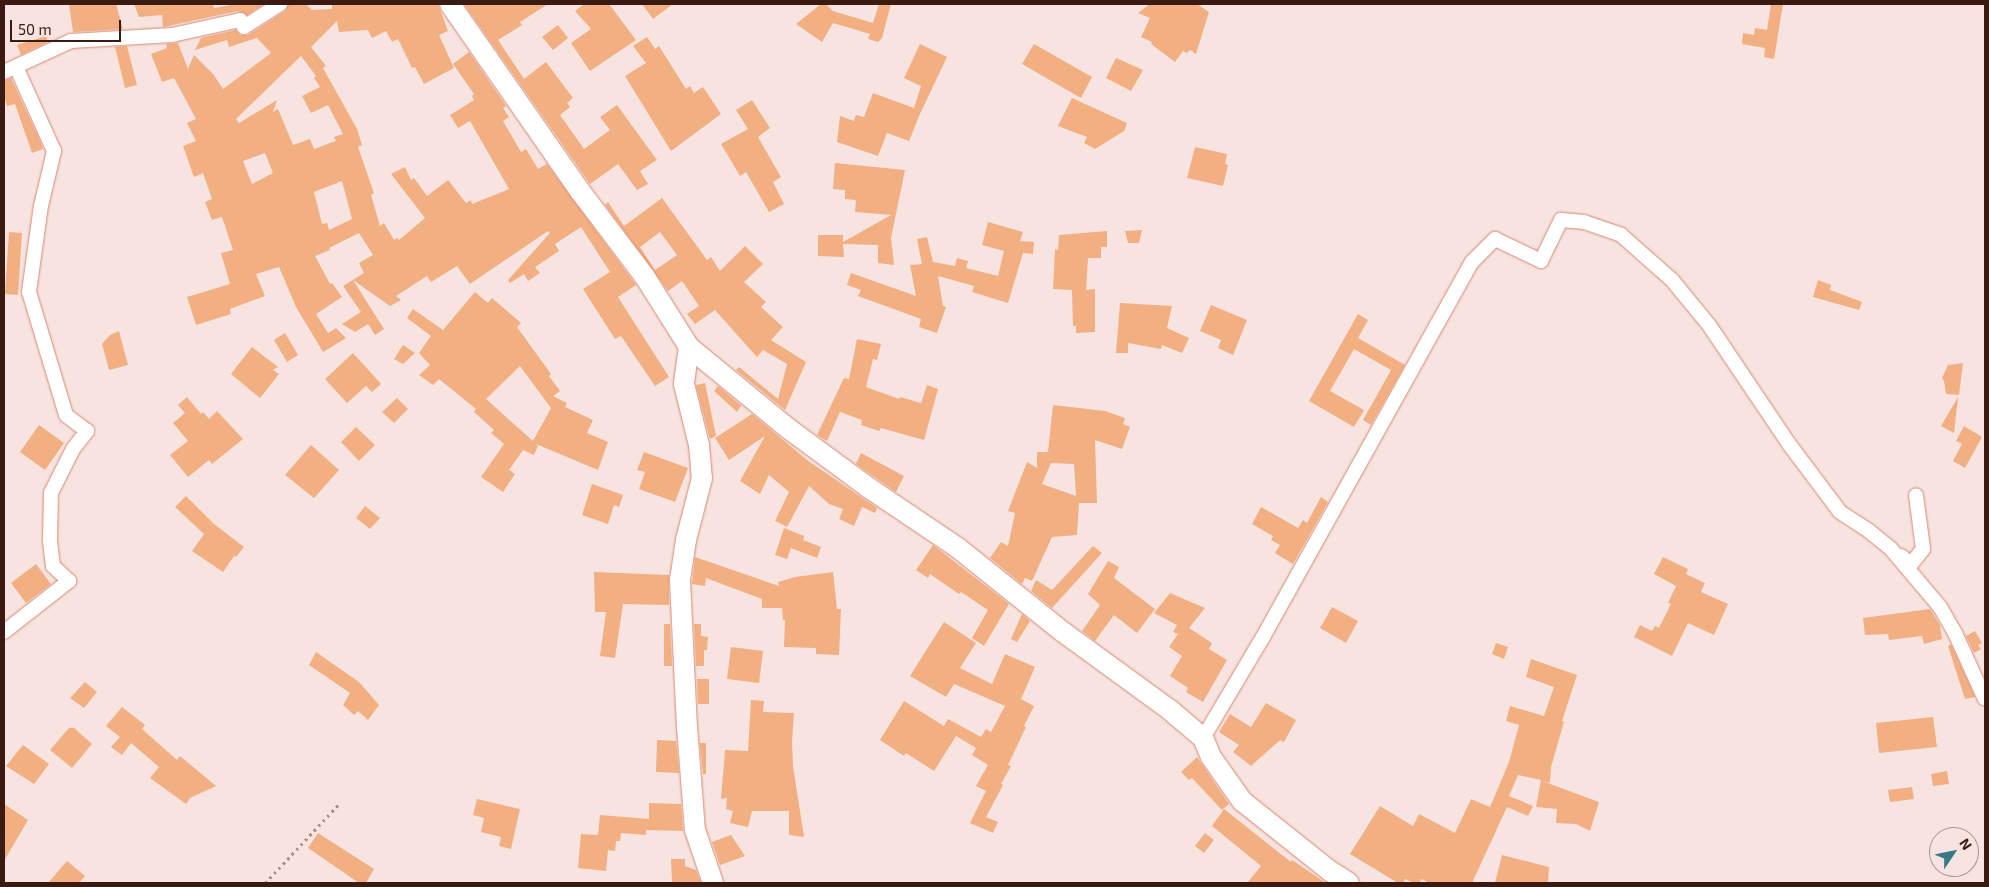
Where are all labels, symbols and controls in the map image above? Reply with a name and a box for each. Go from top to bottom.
scale bar [12,10,124,42]
text: 50 m [18,20,52,38]
north arrow [1929,827,1979,877]
text: N [1956,835,1976,853]

